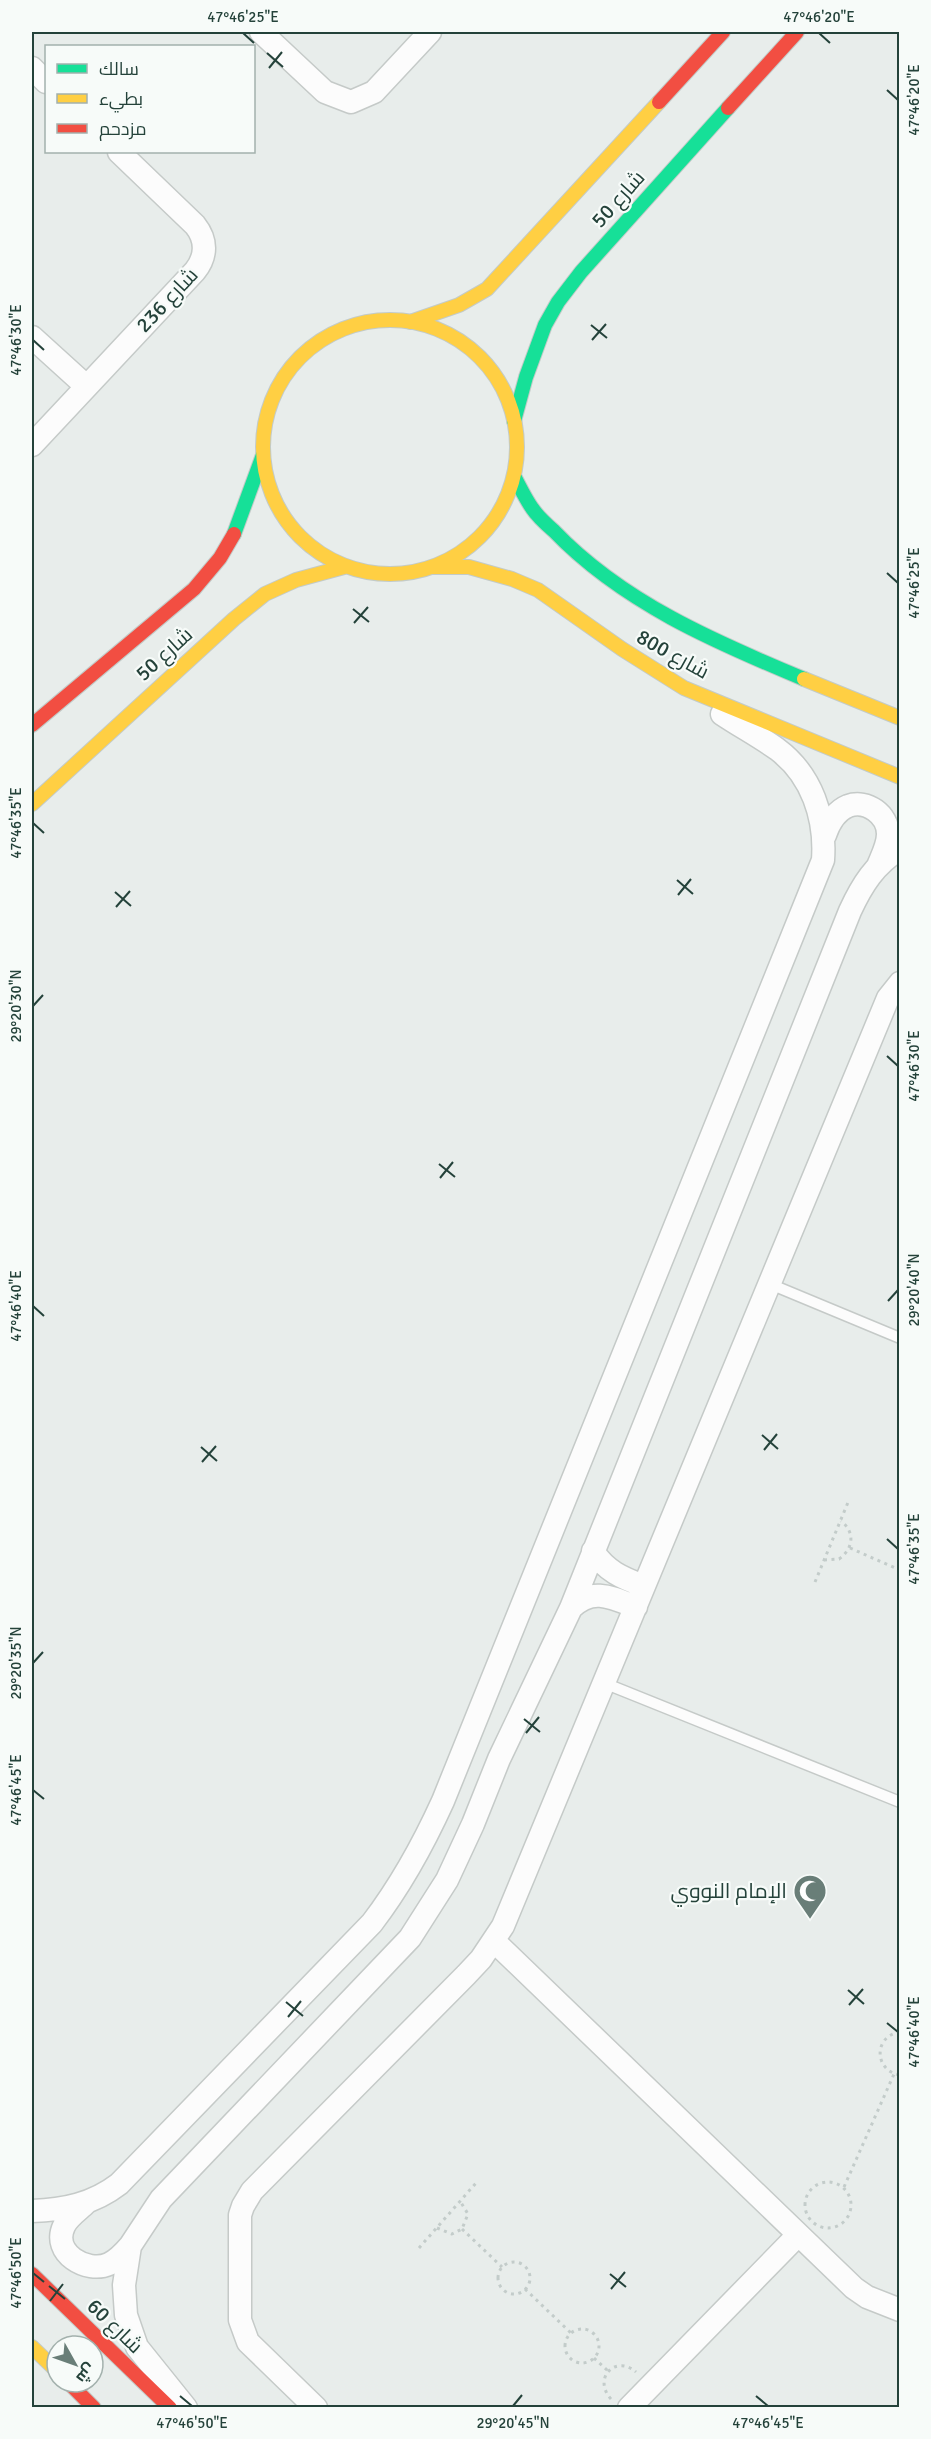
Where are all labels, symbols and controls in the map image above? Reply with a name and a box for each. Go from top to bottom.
text: 47°46'25"E [207,8,279,26]
text: 47°46'20"E [783,8,855,26]
legend [45,45,255,153]
text: سالك [99,58,139,80]
text: 47°46'20"E [905,64,923,136]
text: بطيء [99,88,143,113]
text: مزدحم [99,118,147,141]
street label: شارع 50 [586,165,651,234]
street label: شارع 236 [130,262,204,339]
text: 47°46'30"E [7,304,25,376]
text: 47°46'25"E [905,547,923,619]
street label: شارع 50 [130,622,199,687]
street label: شارع 800 [632,623,714,685]
text: 47°46'35"E [7,787,25,859]
text: 29°20'30"N [7,969,25,1043]
text: 47°46'30"E [905,1030,923,1102]
text: 29°20'40"N [905,1253,923,1327]
text: 47°46'40"E [7,1270,25,1342]
text: 47°46'35"E [905,1513,923,1585]
text: 29°20'35"N [7,1626,25,1700]
text: 47°46'45"E [7,1754,25,1826]
mosque icon: الإمام النووي [792,1873,828,1920]
place label: الإمام النووي [670,1878,787,1907]
text: 47°46'40"E [905,1996,923,2068]
text: 47°46'50"E [7,2237,25,2309]
street label: شارع 60 [81,2293,148,2360]
north arrow [45,2334,105,2394]
text: ش [71,2359,100,2387]
text: 47°46'50"E [156,2414,228,2432]
text: 29°20'45"N [476,2414,550,2432]
text: 47°46'45"E [732,2414,804,2432]

